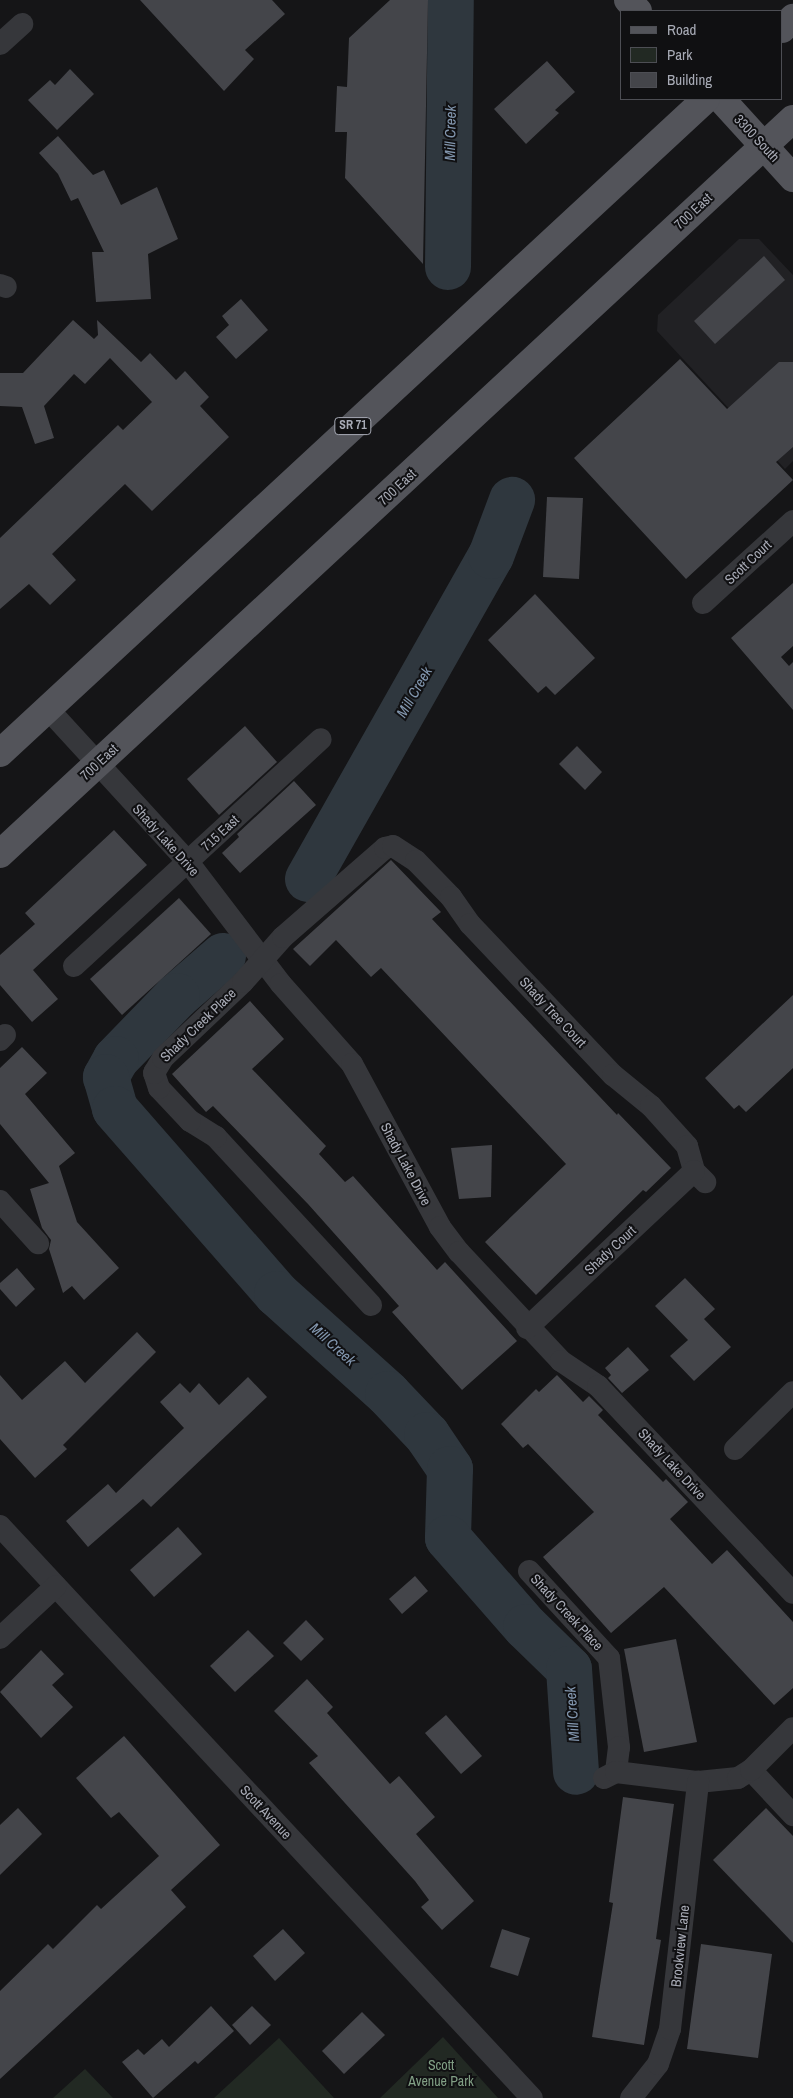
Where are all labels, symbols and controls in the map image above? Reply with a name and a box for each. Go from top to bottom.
legend [620,10,783,100]
text: Road [667,19,696,40]
text: Park [667,44,692,65]
text: Building [667,69,712,90]
water label: Mill Creek [441,105,459,161]
street label: 3300 South [731,111,783,165]
street label: 700 East [671,189,715,233]
road number: SR 71 [334,416,372,436]
street label: 700 East [375,465,419,509]
street label: Scott Court [721,536,775,588]
water label: Mill Creek [392,664,436,720]
street label: 700 East [77,740,121,784]
street label: Shady Lake Drive [129,800,203,880]
street label: 715 East [198,811,242,855]
street label: Shady Tree Court [516,973,590,1051]
street label: Shady Creek Place [157,985,239,1065]
street label: Shady Lake Drive [377,1120,435,1208]
street label: Shady Court [581,1222,639,1278]
water label: Mill Creek [306,1319,360,1369]
street label: Shady Lake Drive [635,1425,709,1503]
street label: Shady Creek Place [527,1570,607,1654]
water label: Mill Creek [561,1686,583,1742]
street label: Scott Avenue [237,1781,295,1843]
street label: Brookview Lane [667,1904,693,1988]
park label: Scott Avenue Park [408,2057,474,2090]

